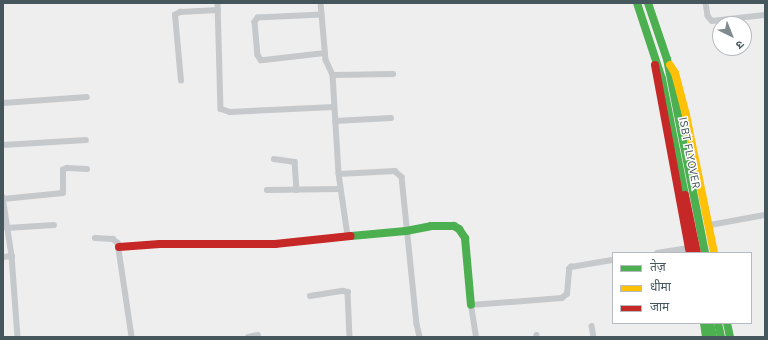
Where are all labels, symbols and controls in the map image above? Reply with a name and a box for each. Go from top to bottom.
north arrow [712,16,752,56]
text: उ [733,37,747,51]
street label: ISBT FLYOVER [675,116,703,190]
legend [612,252,752,324]
text: तेज़ [650,260,666,274]
text: धीमा [650,280,671,294]
text: जाम [650,300,669,314]

